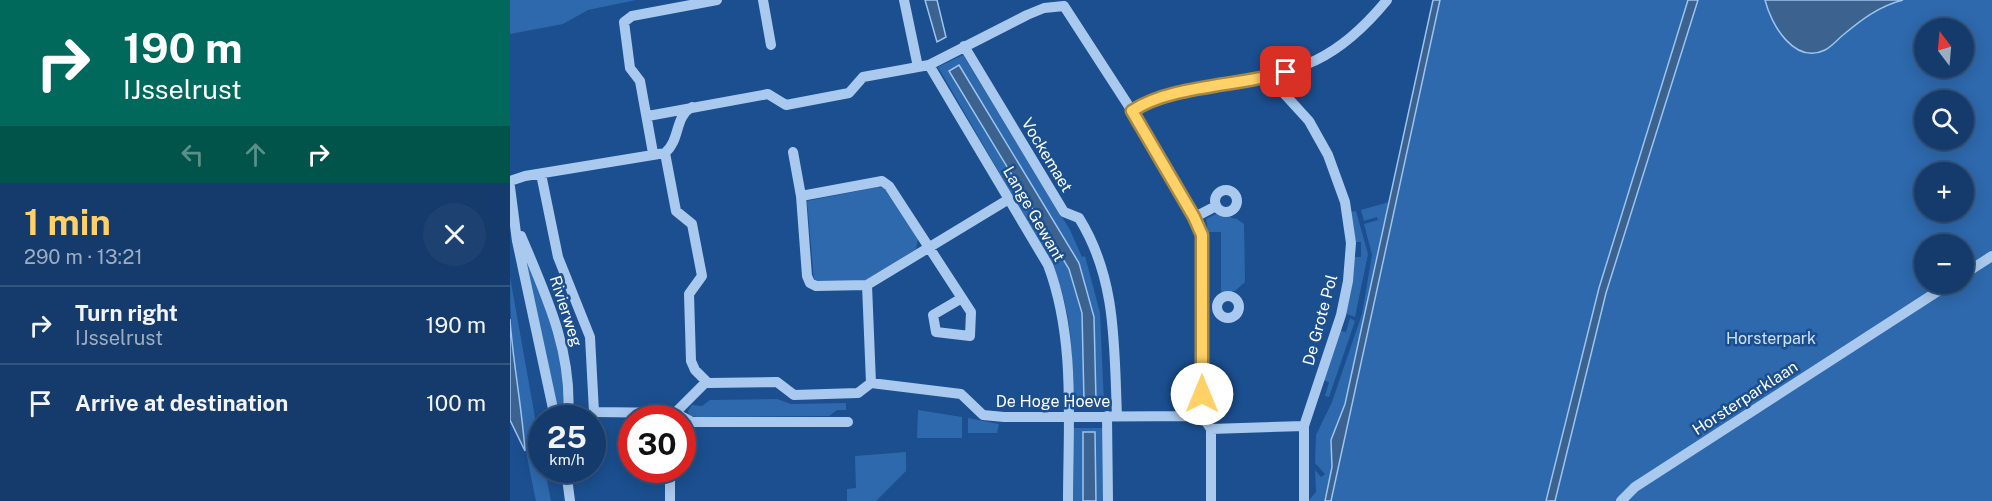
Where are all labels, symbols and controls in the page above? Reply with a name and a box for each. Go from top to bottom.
north arrow [1914,18,1974,78]
map controls [1914,18,1974,294]
text: 190 m [123,23,243,72]
icon: right [24,24,102,102]
pin [1260,46,1311,97]
icon: arrive [1269,55,1302,88]
text: IJsselrust [123,73,242,105]
button: search [1914,90,1974,150]
street label: Vockemaet [1017,115,1077,195]
icon: left [176,138,209,171]
icon: ahead [239,138,272,171]
icon: right [302,138,335,171]
button: + [1914,162,1974,222]
street label: Lange Gewant [999,163,1069,265]
text: 1 min [24,201,111,243]
button: close [423,203,486,266]
button: − [1914,234,1974,294]
text: 290 m · 13:21 [24,245,143,269]
street label: De Grote Pol [1299,272,1341,368]
street label: Rivierweg [546,273,586,349]
text: Turn right [75,300,178,326]
icon: right [24,309,57,342]
text: 190 m [426,312,486,338]
text: IJsselrust [75,326,163,350]
park label: Horsterpark [1726,329,1816,348]
street label: Horsterparklaan [1689,357,1801,439]
position arrow [1170,362,1234,426]
icon: arrive [24,387,57,420]
text: Arrive at destination [75,390,288,416]
text: 100 m [426,390,486,416]
street label: De Hoge Hoeve [996,392,1110,411]
speed limit sign: 30 [618,405,696,483]
text: 25 [547,419,587,455]
text: km/h [549,451,585,468]

